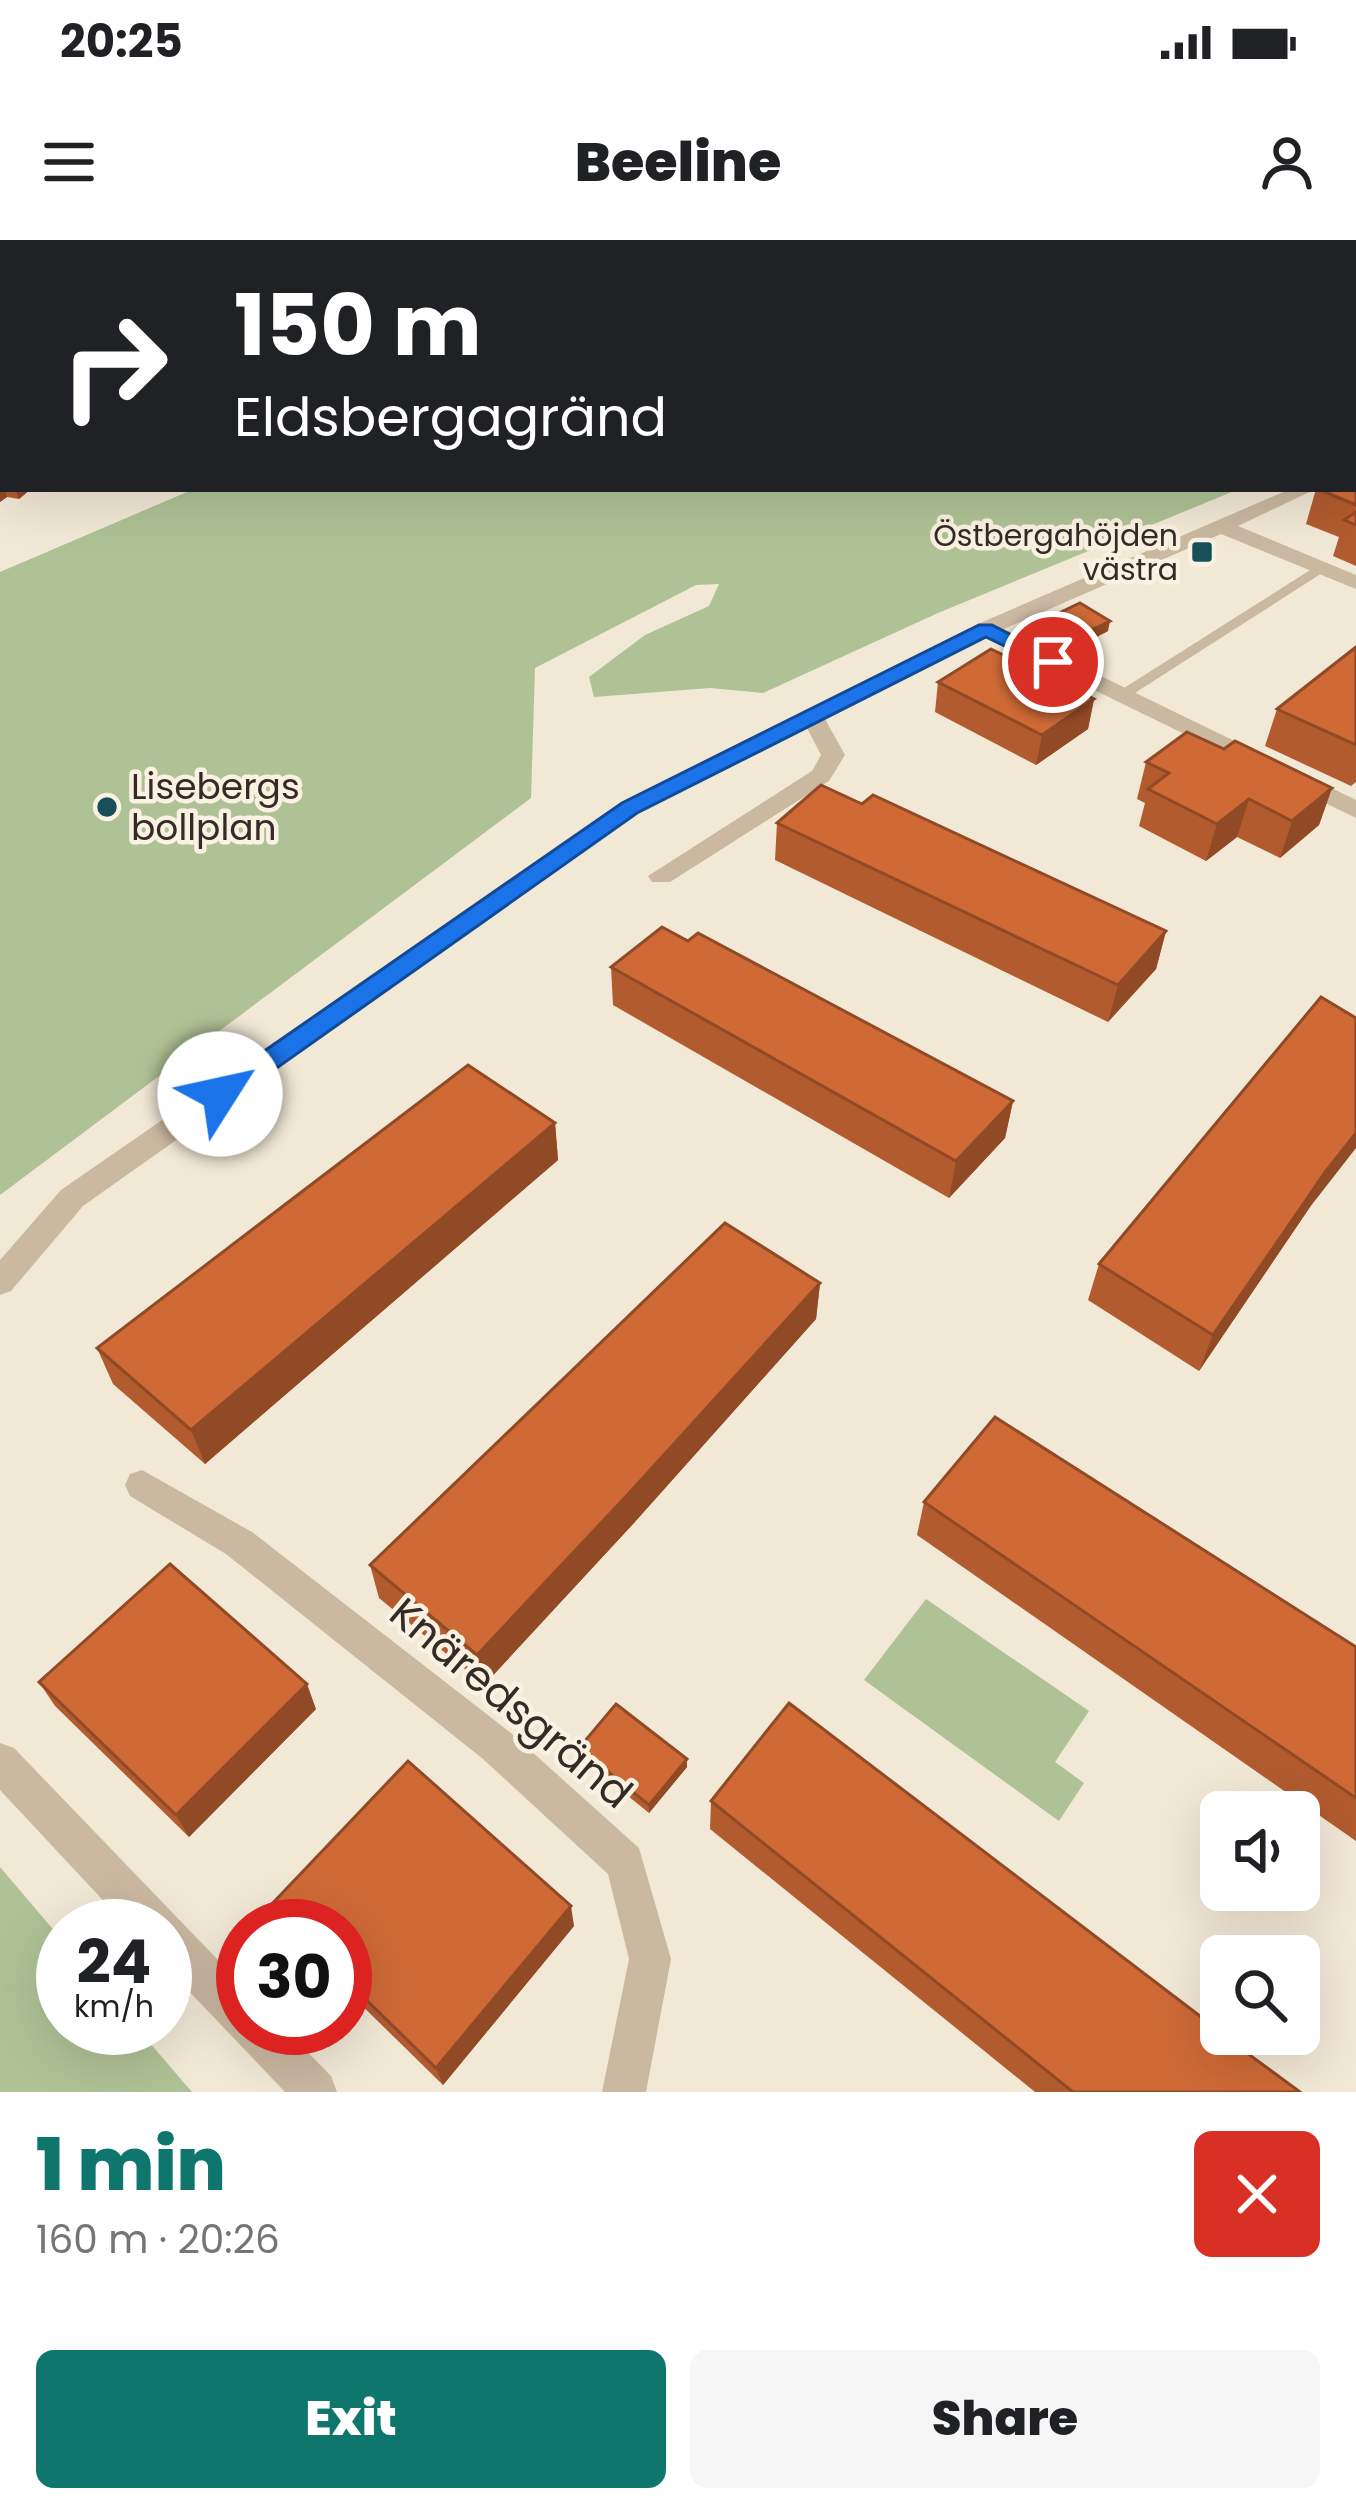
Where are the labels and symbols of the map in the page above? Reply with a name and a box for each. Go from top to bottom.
place label: Östbergahöjden västra [933,514,1178,591]
marker: Östbergahöjden västra [1189,539,1215,565]
pin [1002,611,1104,713]
place label: Lisebergs bollplan [131,761,300,853]
marker: Lisebergs bollplan [94,794,120,820]
position arrow [157,1031,283,1157]
street label: Knäredsgränd [377,1584,645,1822]
speed limit sign: 30 [216,1899,372,2055]

